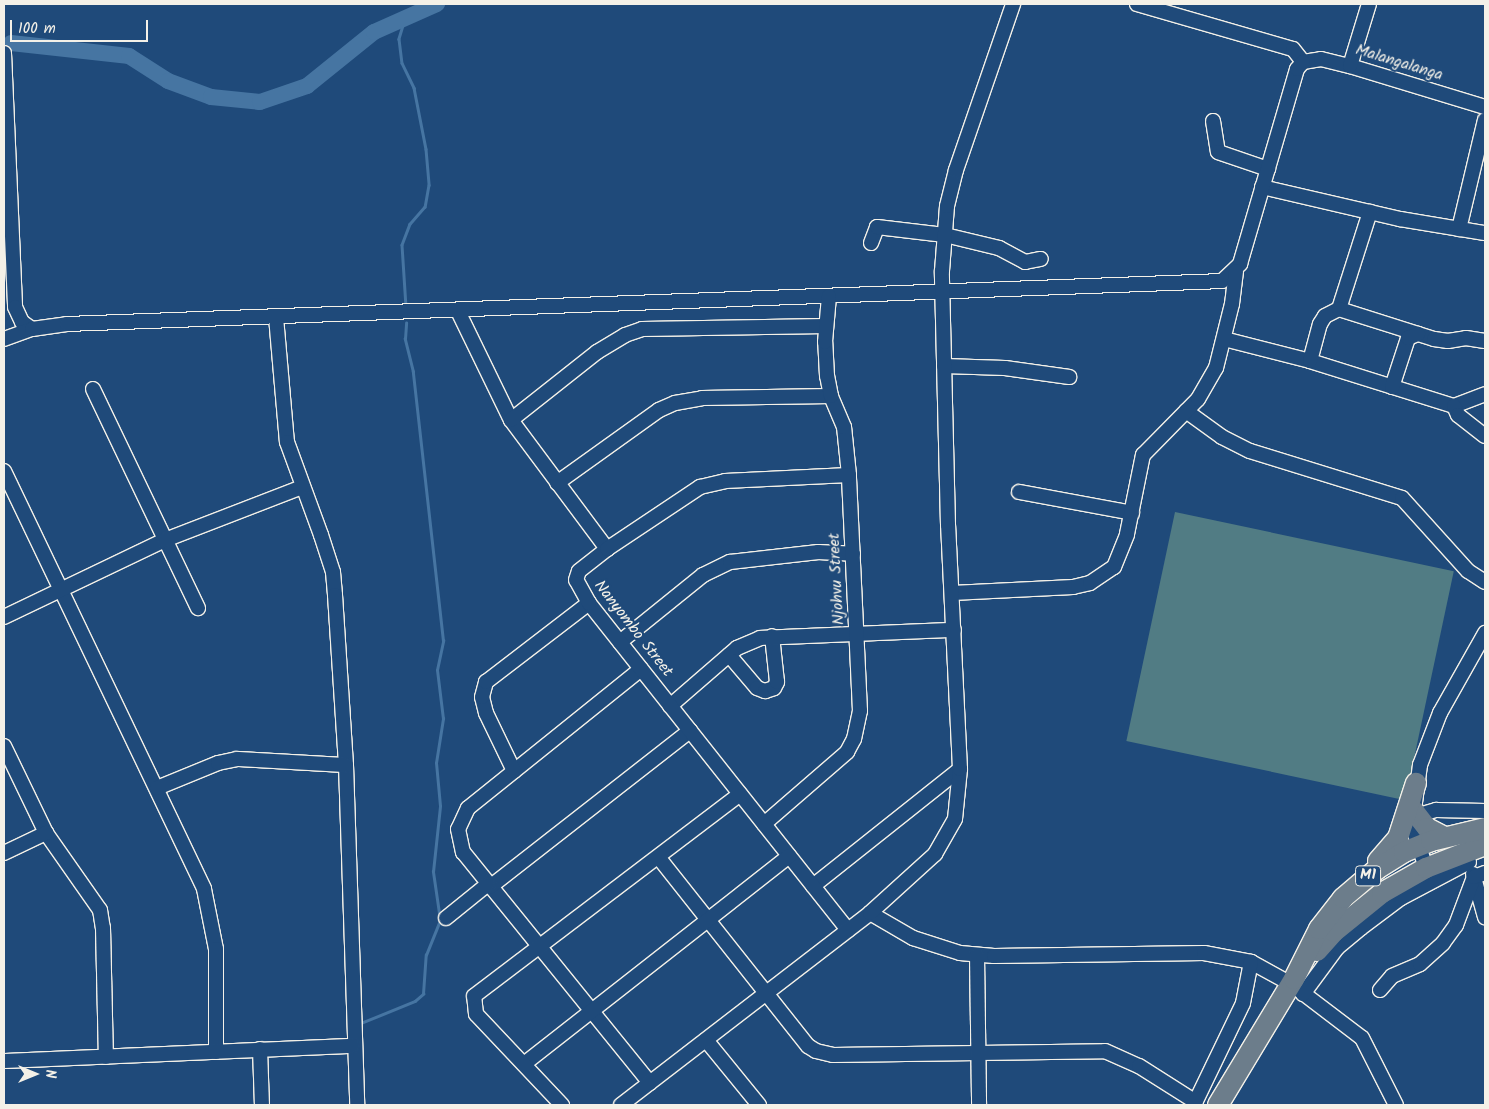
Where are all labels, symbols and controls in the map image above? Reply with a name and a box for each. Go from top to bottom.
scale bar [12,10,150,42]
text: 100 m [18,17,56,41]
street label: Malangalanga [1353,41,1445,85]
street label: Njohvu Street [825,532,849,626]
street label: Nanyombo Street [589,577,677,681]
road number: M1 [1354,864,1382,888]
north arrow [10,1049,60,1099]
text: N [39,1070,61,1078]

